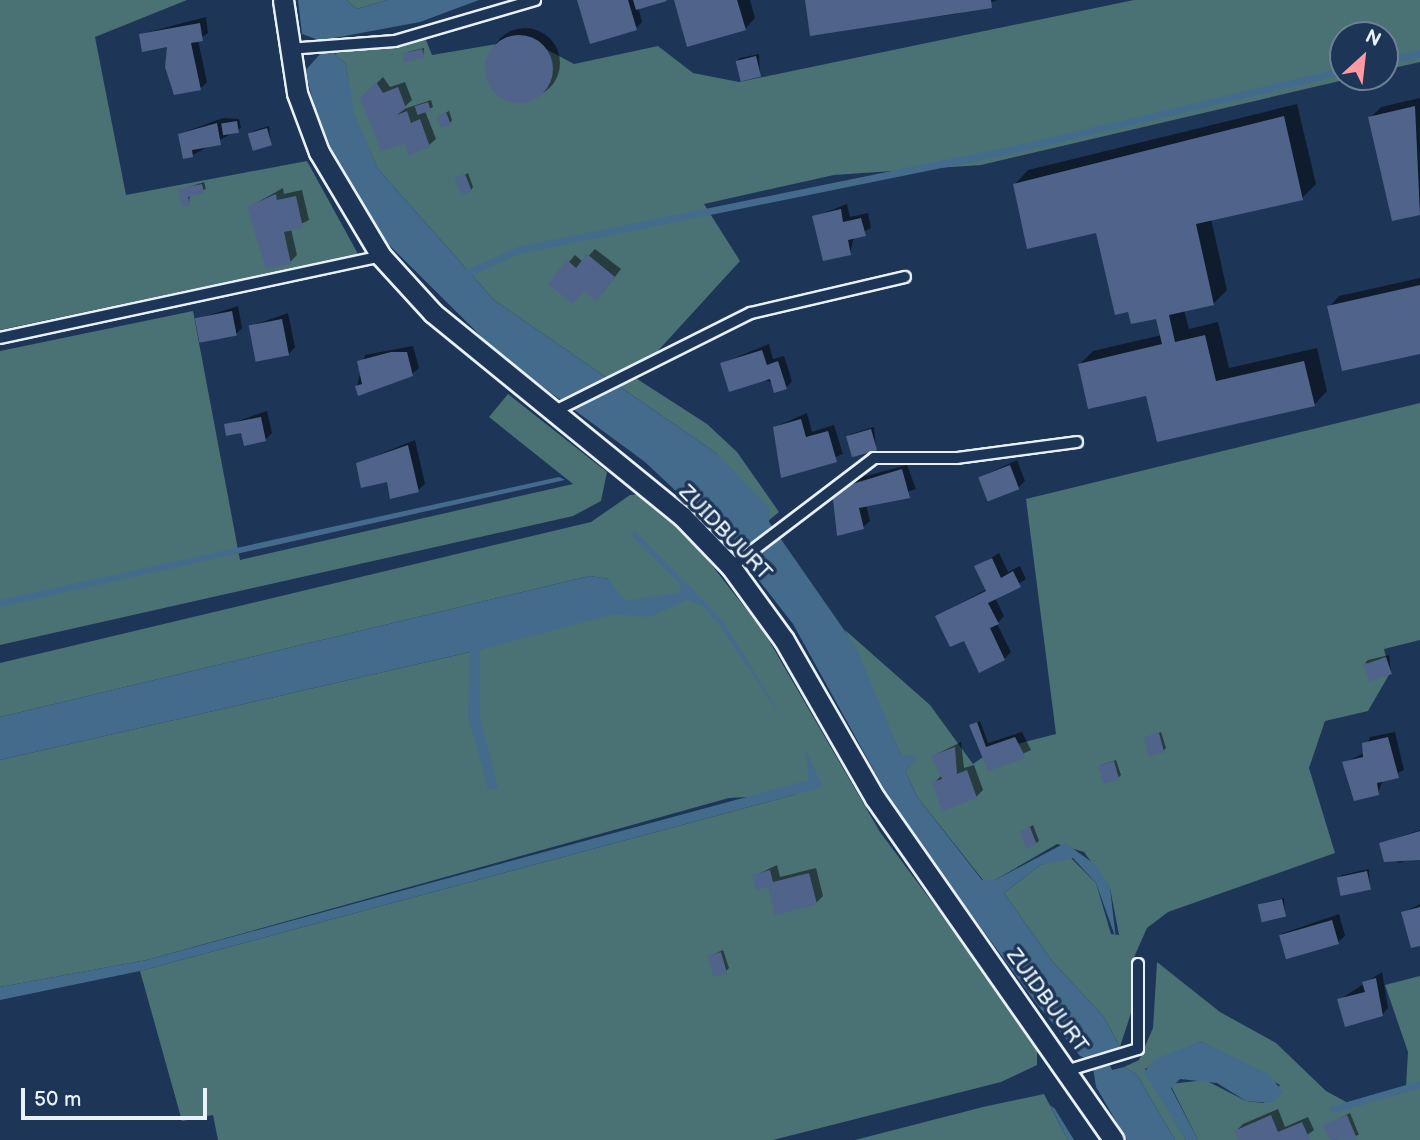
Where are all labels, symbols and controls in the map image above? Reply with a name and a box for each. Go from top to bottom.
north arrow [1329,21,1399,91]
text: N [1361,25,1384,52]
street label: ZUIDBUURT [673,480,777,586]
street label: ZUIDBUURT [1001,944,1093,1058]
scale bar [24,1074,210,1118]
text: 50 m [34,1087,81,1112]

